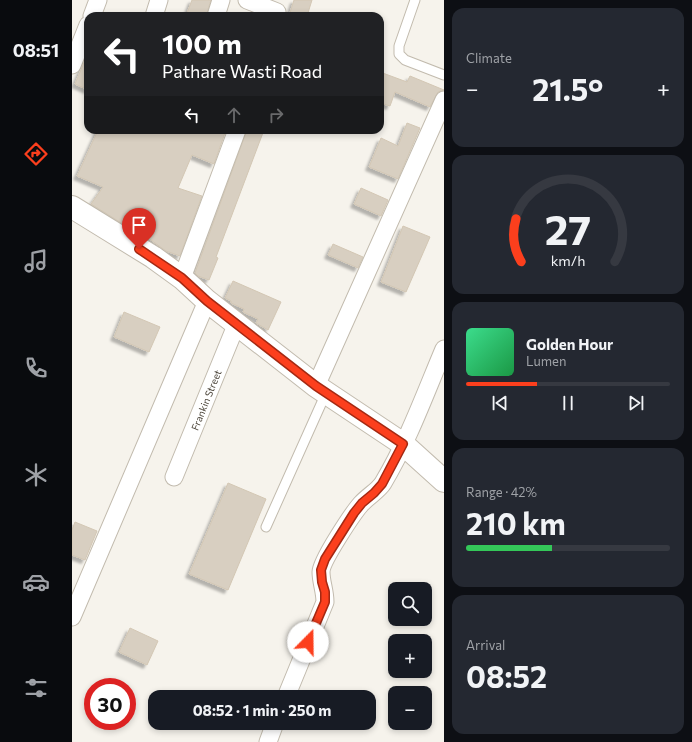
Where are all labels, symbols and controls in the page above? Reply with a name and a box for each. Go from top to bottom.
text: 100 m [162,26,242,60]
icon: left [96,28,148,80]
text: 08:51 [13,39,59,61]
text: Climate [466,50,512,66]
text: Pathare Wasti Road [162,60,322,82]
text: 21.5° [532,70,603,107]
text: − [466,75,479,102]
text: + [657,75,670,102]
icon: left [181,104,203,126]
icon: ahead [223,104,245,126]
icon: right [265,104,287,126]
icon: directions [22,140,50,168]
text: 27 [545,203,591,254]
pin [122,208,156,249]
icon: arrive [128,214,150,236]
icon: music [22,247,50,275]
text: km/h [551,251,585,269]
text: Golden Hour [526,335,613,353]
text: Lumen [526,353,566,369]
icon: phone [22,354,50,382]
street label: Frankin Street [188,368,224,432]
icon: previous [489,392,511,414]
icon: pause [557,392,579,414]
icon: next [625,392,647,414]
icon: climate [22,461,50,489]
text: Range · 42% [466,484,537,500]
text: 210 km [466,504,566,541]
icon: car [22,568,50,596]
map controls [388,582,432,730]
button: search [388,582,432,626]
position arrow [287,621,329,663]
button: + [388,634,432,678]
text: Arrival [466,637,505,653]
text: 08:52 [466,657,547,694]
icon: filters [22,674,50,702]
speed limit sign: 30 [84,678,136,730]
button: − [388,686,432,730]
text: 08:52 · 1 min · 250 m [193,701,331,719]

